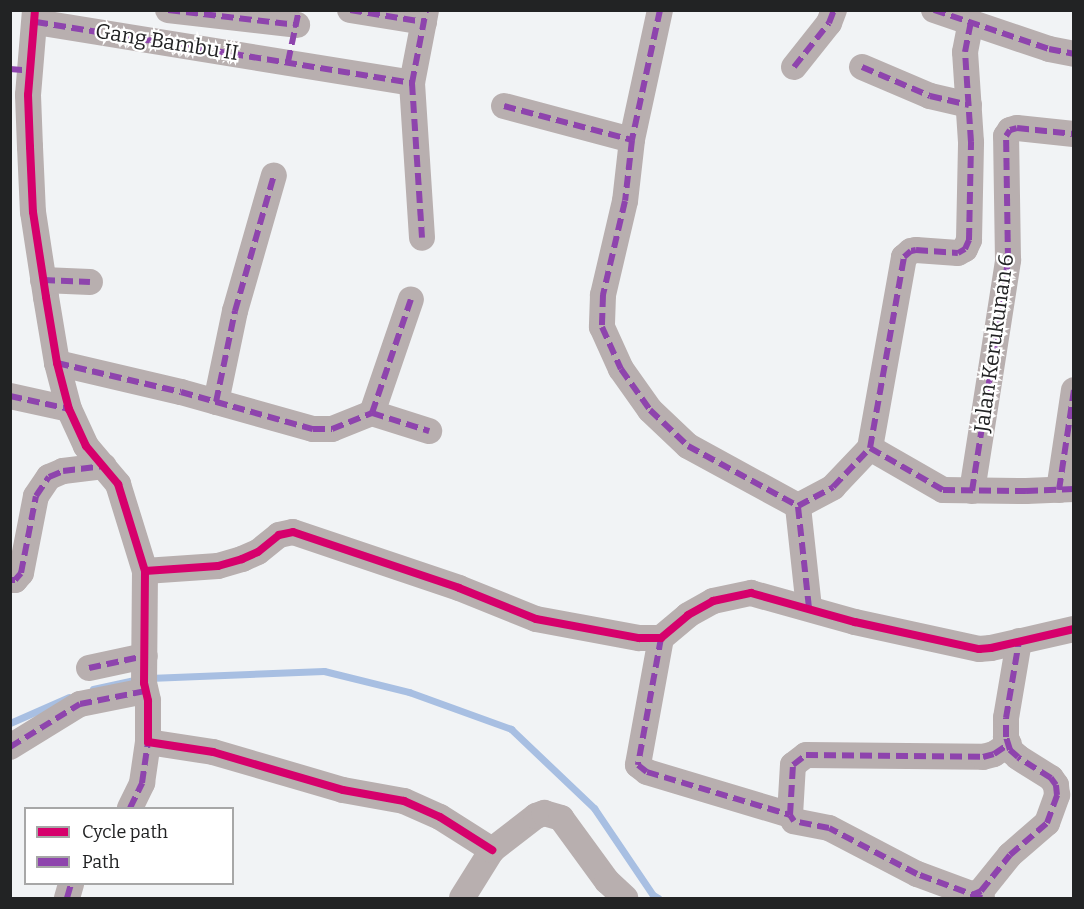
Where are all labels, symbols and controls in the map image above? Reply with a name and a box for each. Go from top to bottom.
street label: Gang Bambu II [94,18,240,66]
street label: Jalan Kerukunan 6 [969,252,1019,434]
legend [24,807,234,885]
text: Cycle path [82,821,168,843]
text: Path [82,851,120,873]

